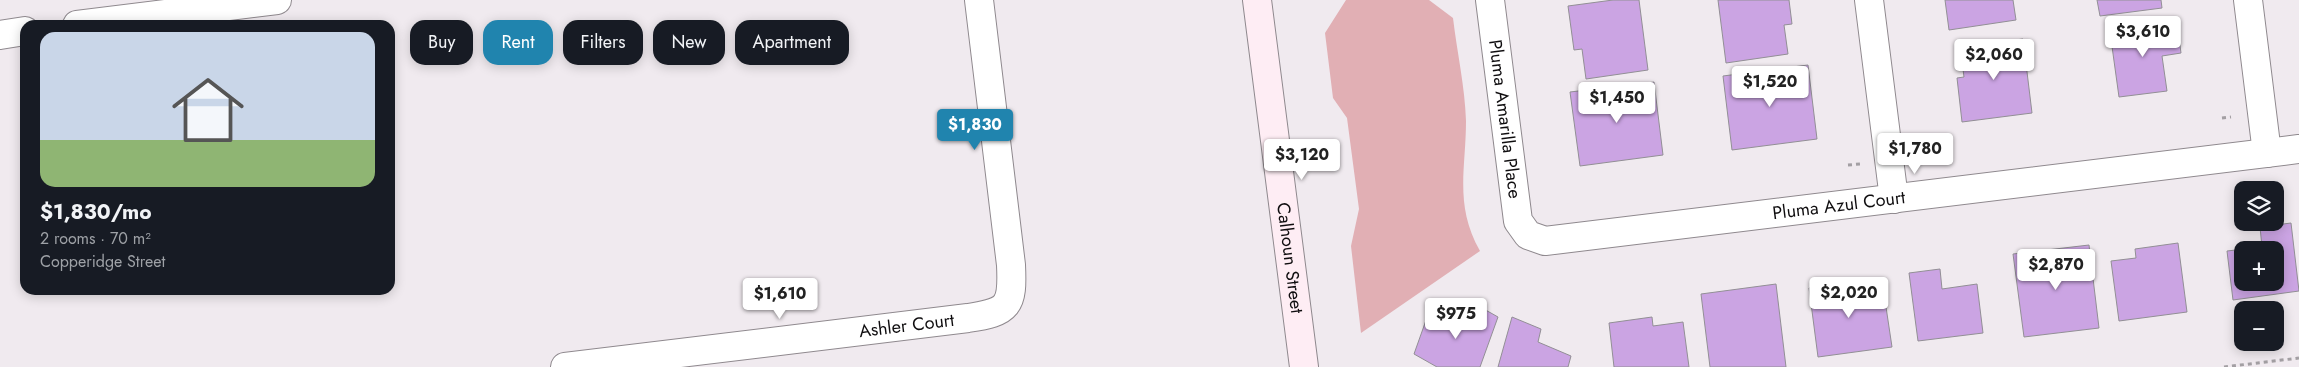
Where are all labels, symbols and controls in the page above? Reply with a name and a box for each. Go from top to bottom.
pin: $3,610 [2102,15,2184,58]
chip: Buy [410,20,473,65]
chip: Rent [483,20,553,65]
chip: Filters [563,20,643,65]
chip: New [653,20,725,65]
chip: Apartment [735,20,849,65]
text: $3,610 [2116,20,2170,43]
street label: Pluma Amarilla Place [1482,38,1528,200]
pin: $2,060 [1953,38,2035,81]
text: $2,060 [1965,43,2023,66]
icon: home [163,65,253,155]
pin: $1,520 [1729,66,1811,108]
text: $1,520 [1743,70,1797,93]
pin: $1,450 [1576,82,1658,124]
text: $1,450 [1589,86,1645,109]
pin: $1,830 [934,108,1016,151]
text: $1,830 [948,113,1002,136]
pin: $1,780 [1874,132,1956,175]
text: $1,780 [1888,137,1942,160]
pin: $3,120 [1261,138,1343,181]
text: $3,120 [1275,143,1329,166]
map controls [2234,181,2284,351]
button: layers [2234,181,2284,231]
street label: Pluma Azul Court [1771,184,1907,226]
text: $1,830/mo [40,197,152,227]
street label: Calhoun Street [1270,201,1310,316]
text: 2 rooms · 70 m² [40,227,151,250]
button: + [2234,241,2284,291]
pin: $2,870 [2015,248,2097,291]
text: Copperidge Street [40,250,165,273]
text: $2,870 [2028,253,2084,276]
pin: $2,020 [1808,276,1890,319]
pin: $1,610 [739,278,821,320]
text: $2,020 [1820,281,1878,304]
text: $1,610 [754,282,806,305]
pin: $975 [1426,298,1486,340]
button: − [2234,301,2284,351]
text: $975 [1436,302,1476,325]
street label: Ashler Court [857,307,956,344]

